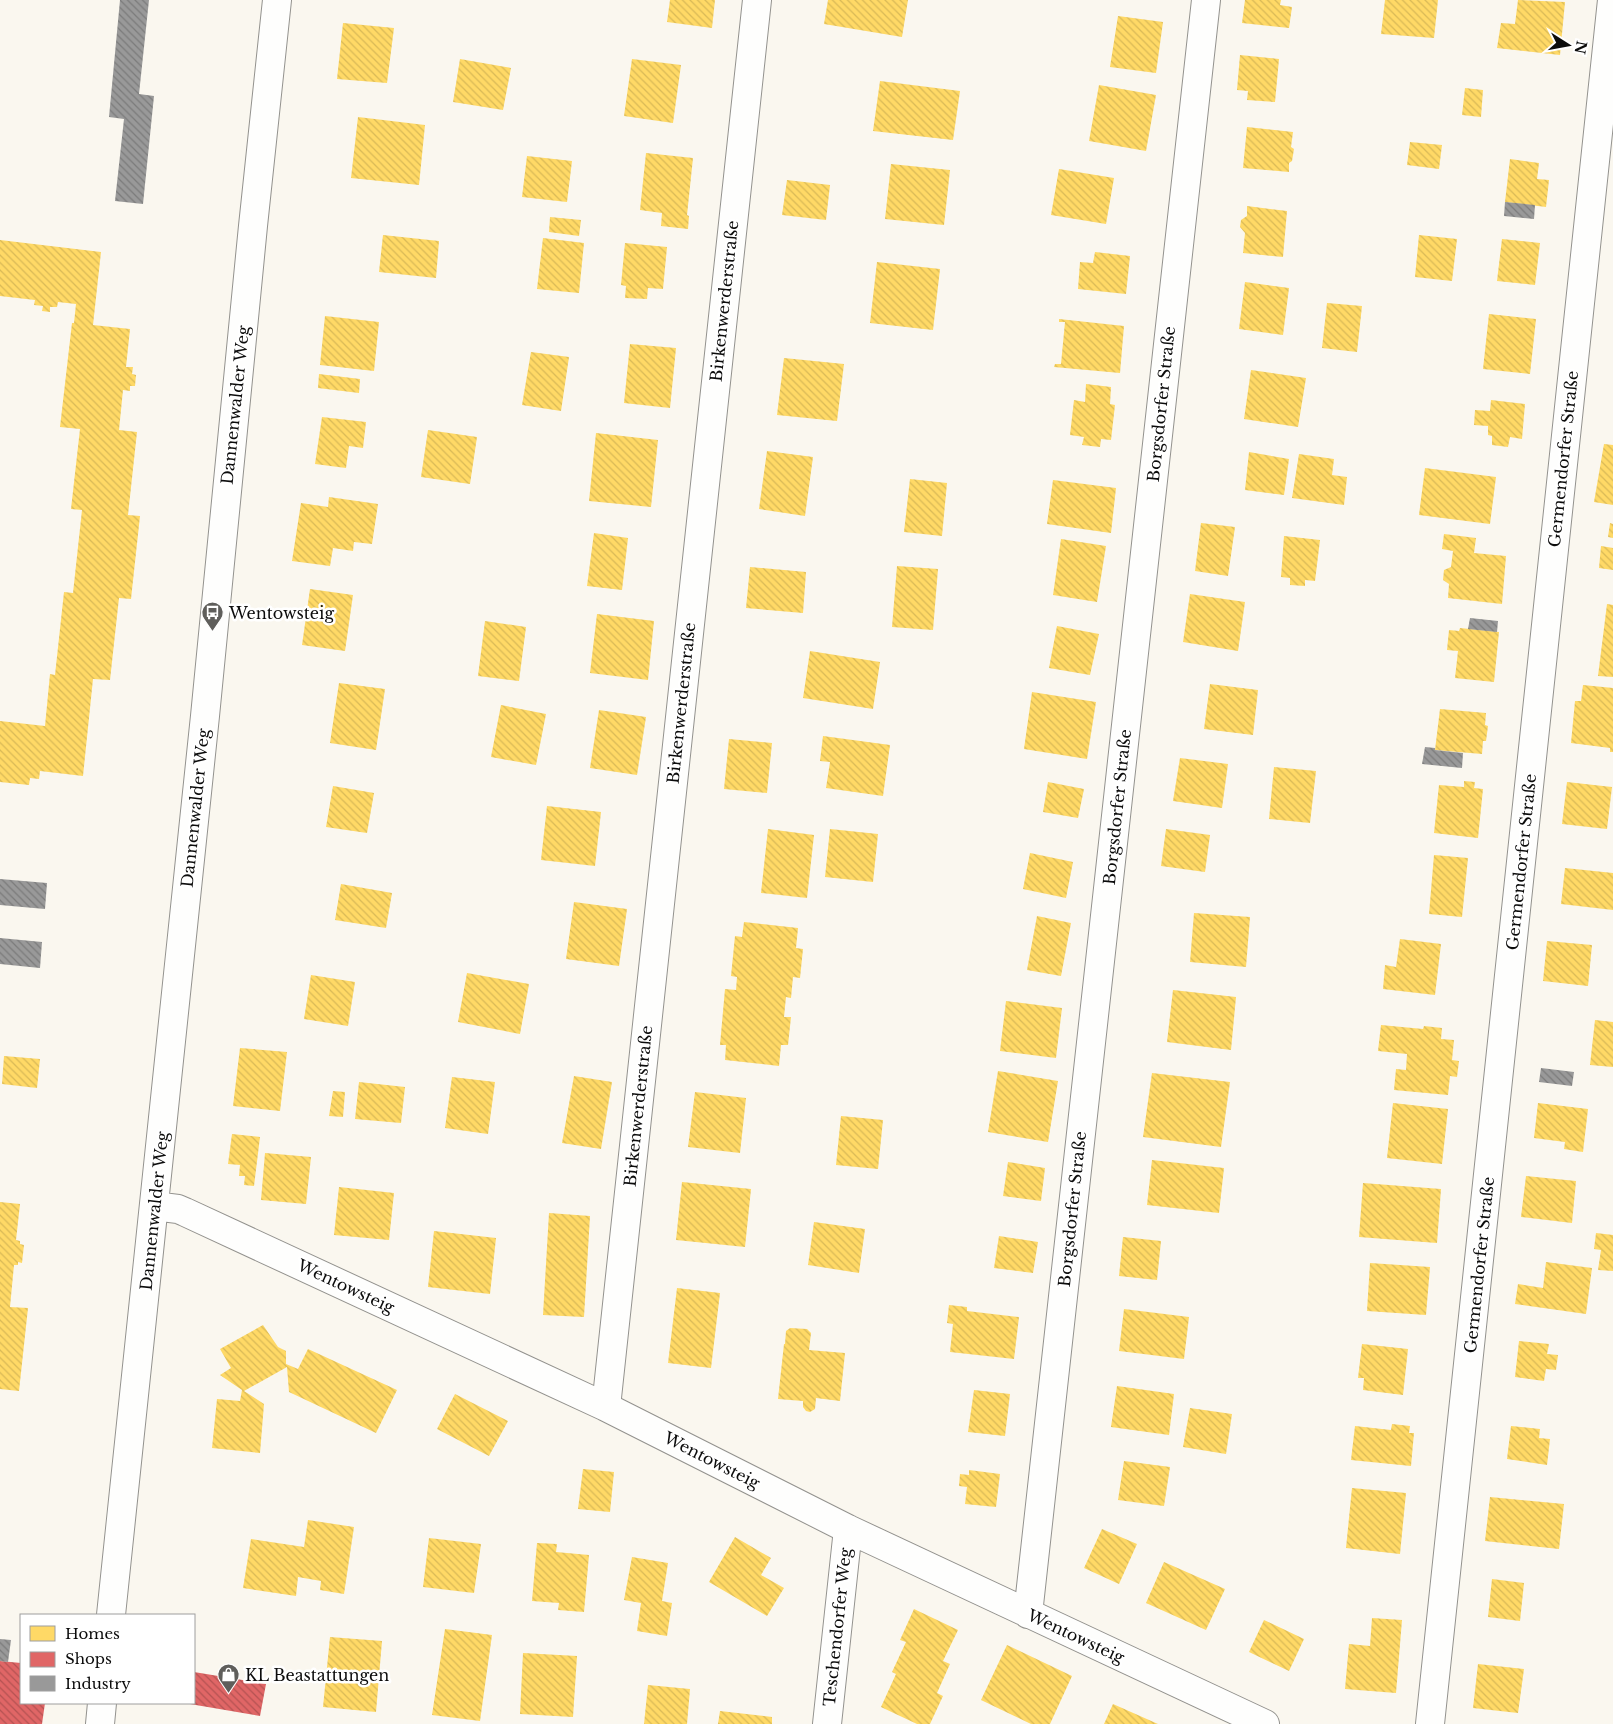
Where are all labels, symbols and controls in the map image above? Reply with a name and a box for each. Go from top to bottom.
north arrow [1543,20,1593,70]
text: N [1571,39,1591,56]
street label: Birkenwerderstraße [706,219,742,383]
street label: Dannenwalder Weg [217,324,253,486]
street label: Borgsdorfer Straße [1143,325,1179,483]
street label: Germendorfer Straße [1544,370,1582,548]
bus stop icon: Wentowsteig [201,601,225,632]
place label: Wentowsteig [228,603,334,623]
street label: Birkenwerderstraße [663,621,699,785]
street label: Dannenwalder Weg [177,727,213,889]
street label: Borgsdorfer Straße [1099,728,1135,886]
street label: Germendorfer Straße [1502,773,1540,951]
street label: Birkenwerderstraße [620,1024,656,1188]
street label: Dannenwalder Weg [136,1130,172,1292]
street label: Borgsdorfer Straße [1054,1130,1090,1288]
street label: Germendorfer Straße [1460,1176,1498,1354]
street label: Wentowsteig [293,1254,398,1317]
street label: Wentowsteig [660,1427,764,1493]
street label: Teschendorfer Weg [819,1546,855,1707]
street label: Wentowsteig [1023,1604,1128,1667]
legend [20,1614,195,1704]
text: Homes [65,1624,120,1643]
text: Shops [65,1649,112,1668]
shop icon: KL Beastattungen [217,1663,241,1694]
place label: KL Beastattungen [245,1665,389,1685]
text: Industry [65,1674,131,1693]

